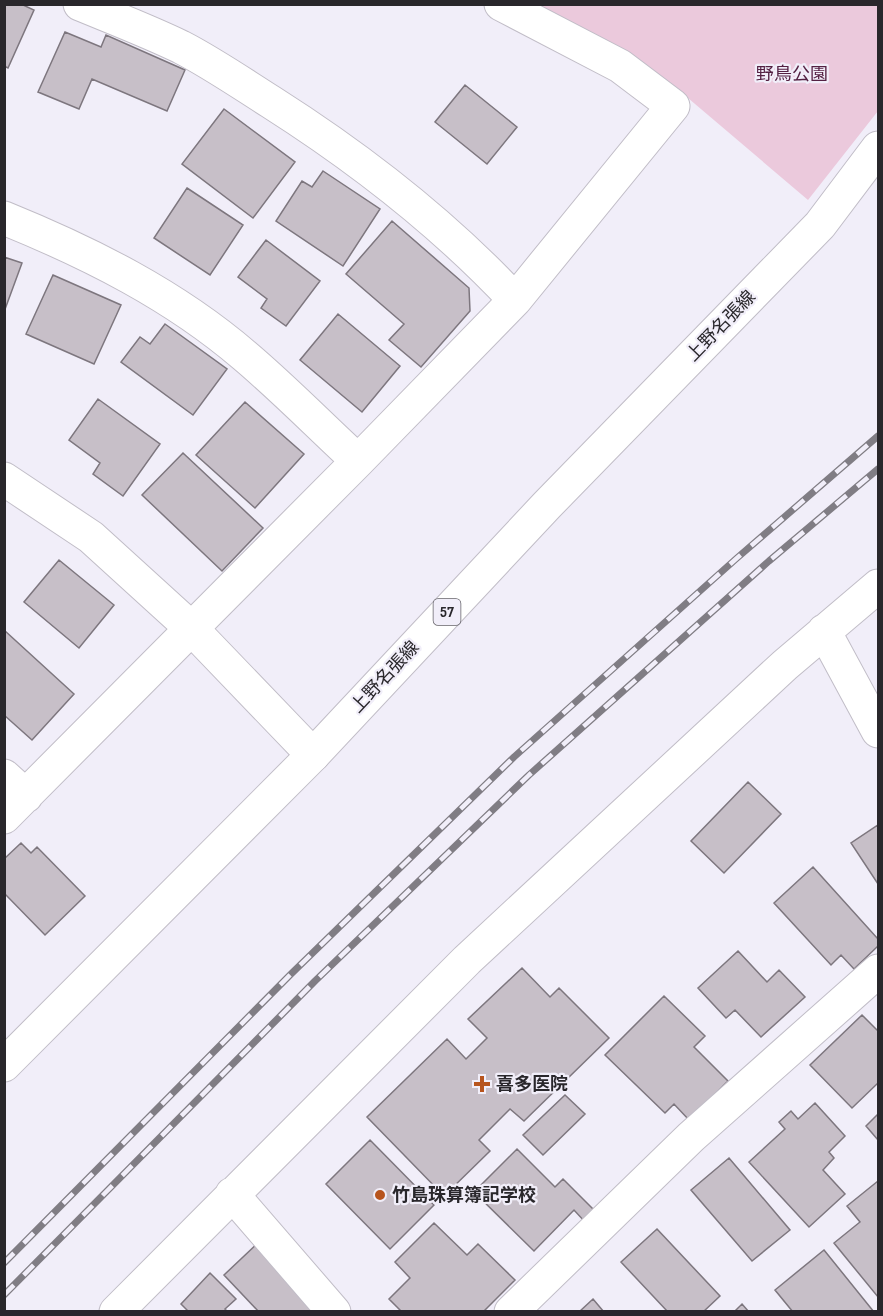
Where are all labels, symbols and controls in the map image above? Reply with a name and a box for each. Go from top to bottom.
park label: 野鳥公園 [756,64,828,85]
street label: 上野名張線 [682,286,760,366]
road number: 57 [434,599,460,625]
street label: 上野名張線 [347,637,423,717]
place label: 喜多医院 [496,1074,568,1095]
marker: 喜多医院 [473,1075,491,1093]
place label: 竹島珠算簿記学校 [392,1185,536,1206]
marker: 竹島珠算簿記学校 [373,1188,387,1202]

